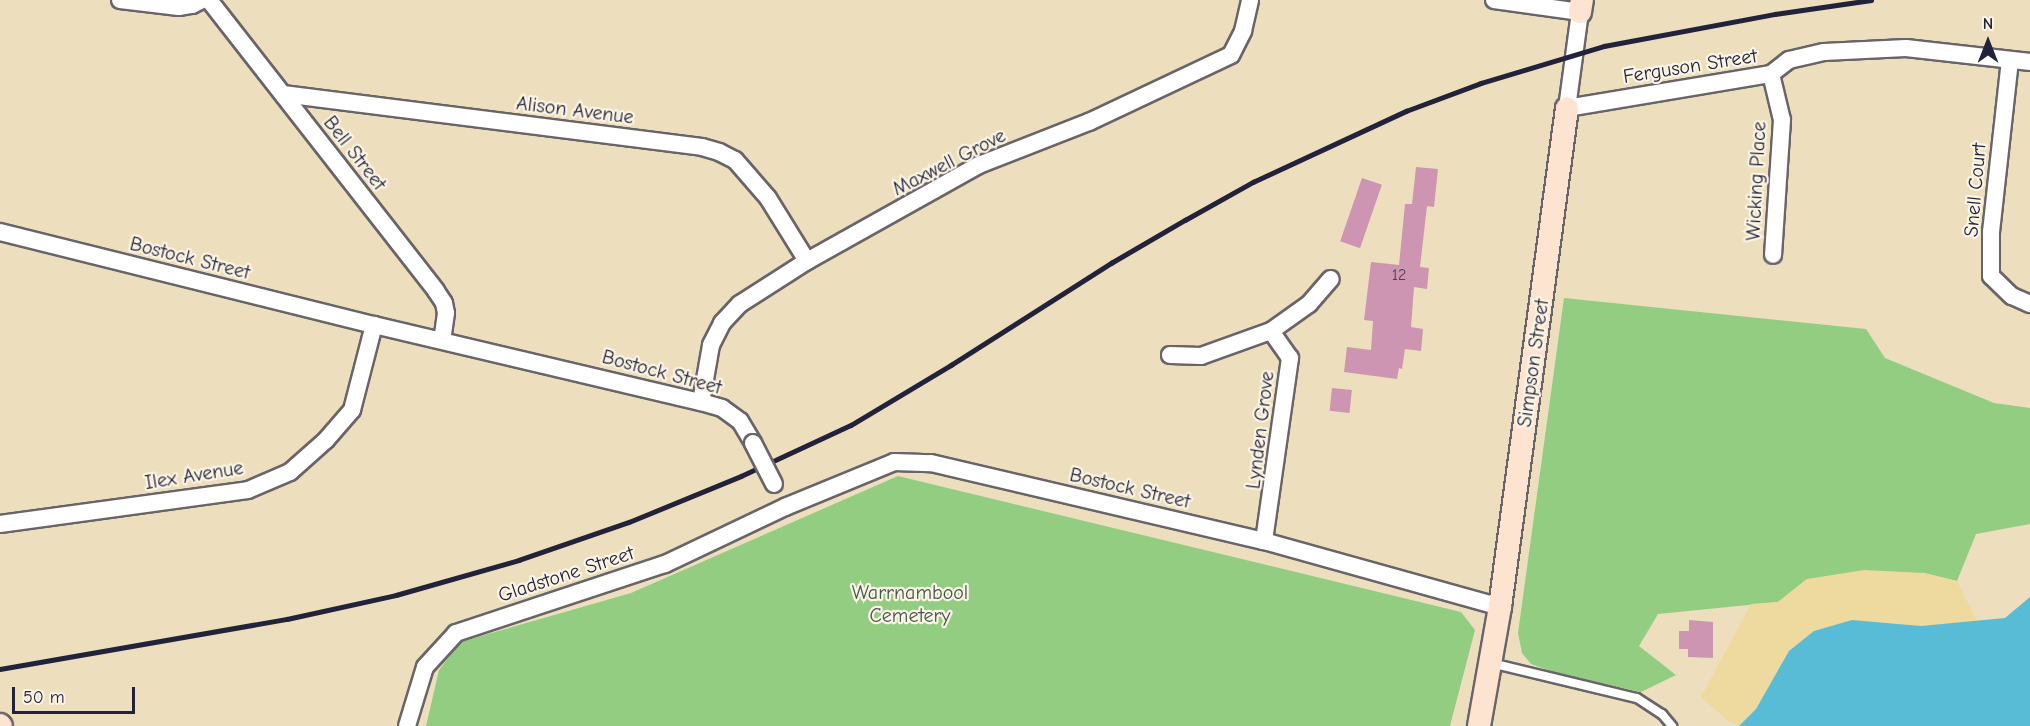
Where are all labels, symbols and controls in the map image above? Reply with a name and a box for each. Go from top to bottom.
north arrow [1958,12,2018,72]
text: N [1983,15,1993,33]
street label: Ferguson Street [1621,44,1759,88]
street label: Alison Avenue [515,91,635,129]
street label: Bell Street [318,111,392,195]
street label: Wicking Place [1741,121,1771,241]
street label: Maxwell Grove [888,123,1010,201]
street label: Snell Court [1959,142,1991,238]
street label: Bostock Street [127,231,253,285]
house number: 12 [1392,265,1406,285]
street label: Simpson Street [1512,297,1554,429]
street label: Bostock Street [600,344,724,400]
street label: Lynden Grove [1241,370,1279,490]
street label: Ilex Avenue [143,455,245,495]
street label: Bostock Street [1067,462,1193,514]
street label: Gladstone Street [495,541,637,607]
park label: Warrnambool Cemetery [852,581,968,628]
scale bar [15,675,138,713]
text: 50 m [23,687,65,708]

